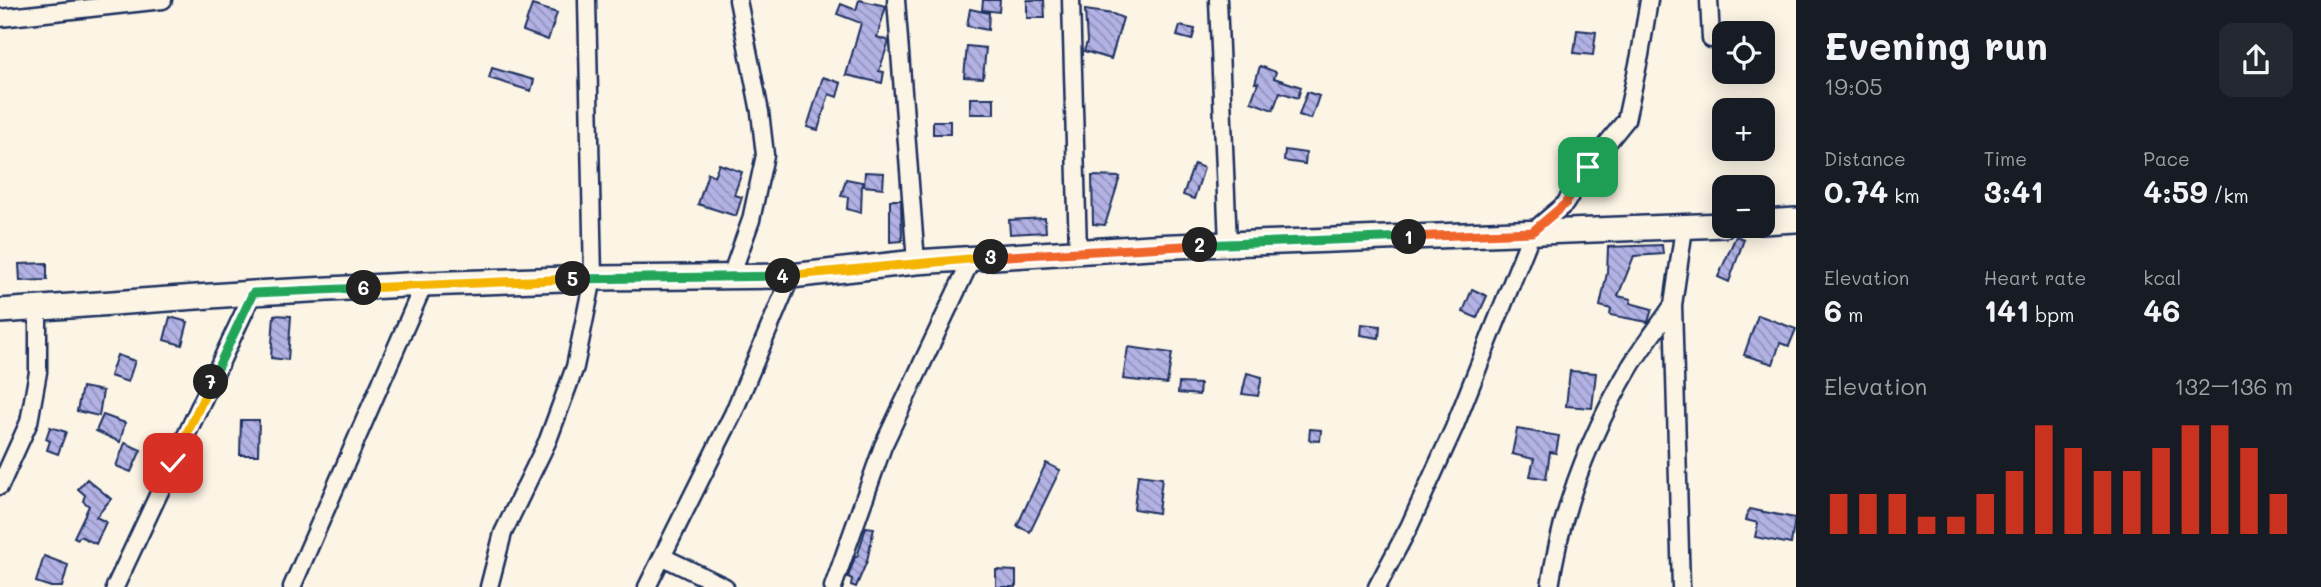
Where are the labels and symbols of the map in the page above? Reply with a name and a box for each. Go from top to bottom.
pin [1558,137,1618,197]
pin: 1 [1392,219,1426,254]
pin: 2 [1182,228,1218,262]
pin: 3 [974,240,1009,274]
pin: 4 [766,258,800,294]
pin: 5 [556,262,590,296]
pin: 6 [346,270,382,306]
pin: 7 [194,364,228,400]
pin [143,433,203,493]

